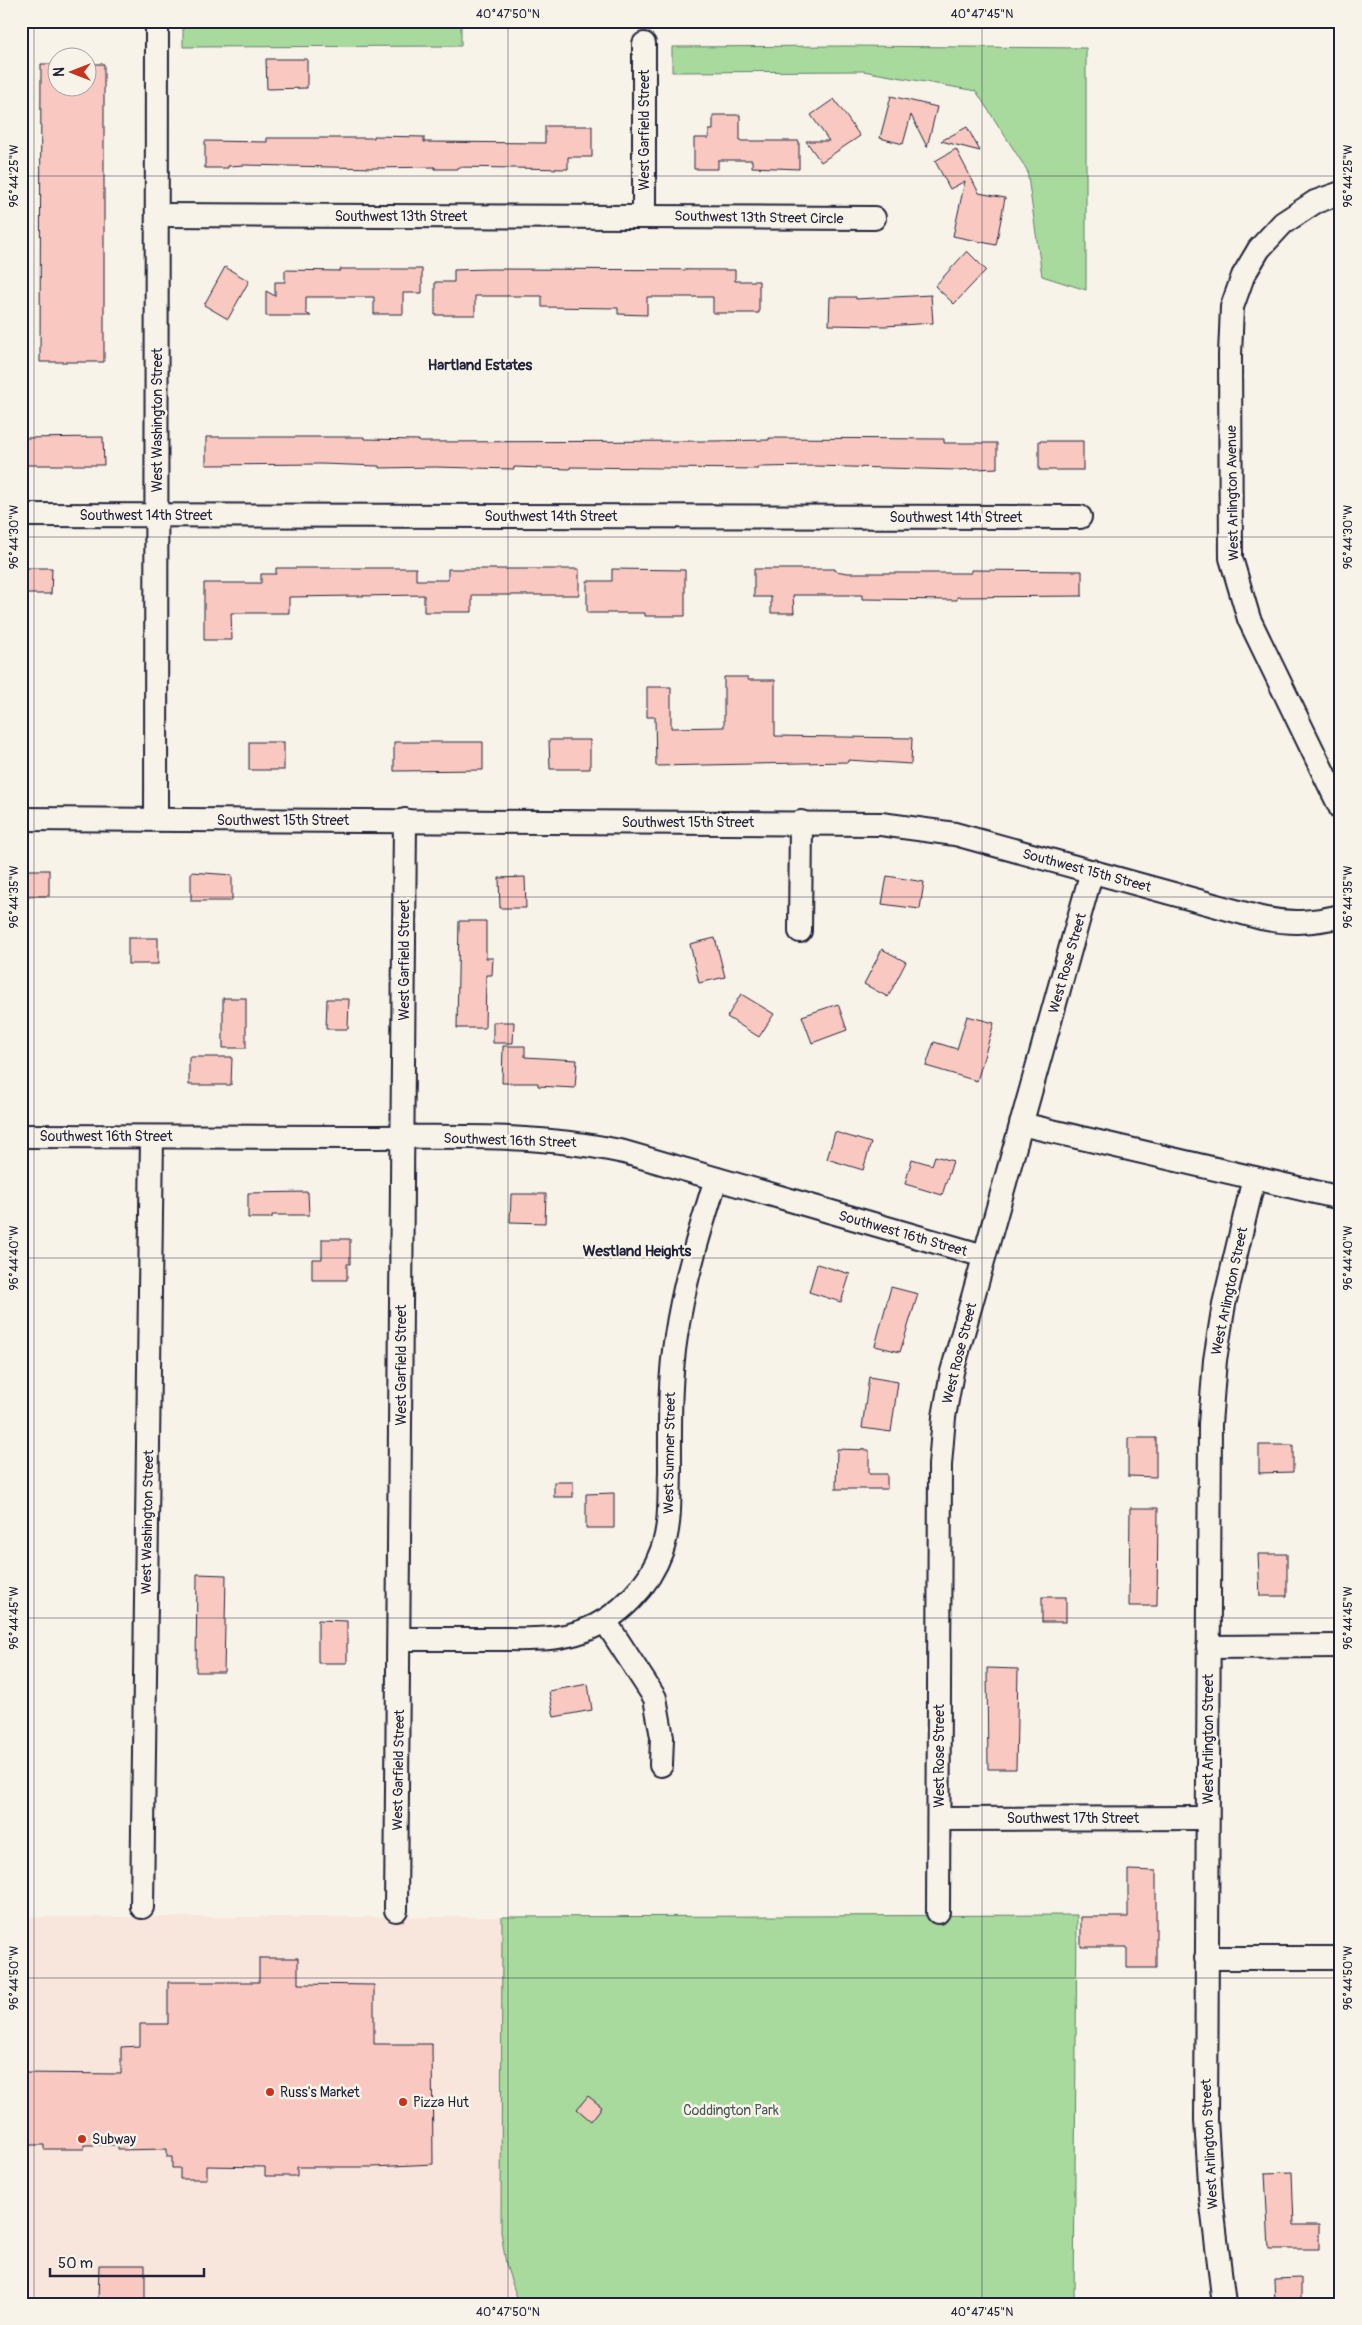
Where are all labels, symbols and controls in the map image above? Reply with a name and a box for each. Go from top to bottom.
text: 40°47'50"N [476,7,540,22]
text: 40°47'45"N [951,7,1013,22]
north arrow [48,48,98,98]
text: N [51,67,68,77]
street label: West Garfield Street [636,69,653,190]
text: 96°44'25"W [7,144,22,208]
text: 96°44'25"W [1341,144,1356,208]
street label: Southwest 13th Street [335,208,468,225]
street label: Southwest 13th Street Circle [674,208,844,227]
street label: West Washington Street [149,347,166,492]
district label: Hartland Estates [428,356,532,375]
street label: West Arlington Avenue [1223,425,1242,561]
text: 96°44'30"W [7,505,22,569]
text: 96°44'30"W [1341,505,1356,569]
street label: Southwest 14th Street [79,507,213,524]
street label: Southwest 14th Street [484,508,618,525]
street label: Southwest 14th Street [889,509,1023,526]
street label: Southwest 15th Street [217,812,350,829]
street label: Southwest 15th Street [622,814,755,831]
street label: Southwest 15th Street [1021,845,1153,896]
text: 96°44'35"W [7,865,22,929]
text: 96°44'35"W [1341,865,1356,929]
street label: West Garfield Street [396,899,413,1020]
street label: West Rose Street [1045,911,1090,1015]
street label: Southwest 16th Street [39,1128,173,1145]
street label: Southwest 16th Street [443,1130,577,1151]
street label: Southwest 16th Street [837,1207,969,1260]
street label: West Arlington Street [1208,1225,1251,1357]
text: 96°44'40"W [7,1226,22,1291]
text: 96°44'40"W [1341,1226,1356,1291]
district label: Westland Heights [583,1242,692,1261]
street label: West Rose Street [939,1300,980,1405]
street label: West Garfield Street [393,1304,410,1425]
street label: West Sumner Street [660,1392,679,1514]
street label: West Washington Street [138,1449,157,1594]
text: 96°44'45"W [7,1586,22,1650]
text: 96°44'45"W [1341,1586,1356,1650]
street label: West Arlington Street [1200,1673,1217,1804]
street label: West Rose Street [931,1704,948,1808]
street label: West Garfield Street [389,1709,408,1831]
street label: Southwest 17th Street [1007,1810,1140,1827]
text: 96°44'50"W [7,1946,22,2010]
text: 96°44'50"W [1341,1946,1356,2010]
street label: West Arlington Street [1198,2078,1221,2210]
place label: Russ's Market [280,2084,360,2101]
marker: Russ's Market [264,2086,276,2098]
place label: Pizza Hut [413,2094,469,2111]
marker: Pizza Hut [397,2096,409,2108]
park label: Coddington Park [683,2102,779,2119]
place label: Subway [92,2131,136,2148]
marker: Subway [76,2133,88,2145]
scale bar [50,2245,204,2277]
text: 50 m [58,2254,93,2273]
text: 40°47'50"N [476,2305,540,2320]
text: 40°47'45"N [951,2305,1013,2320]

